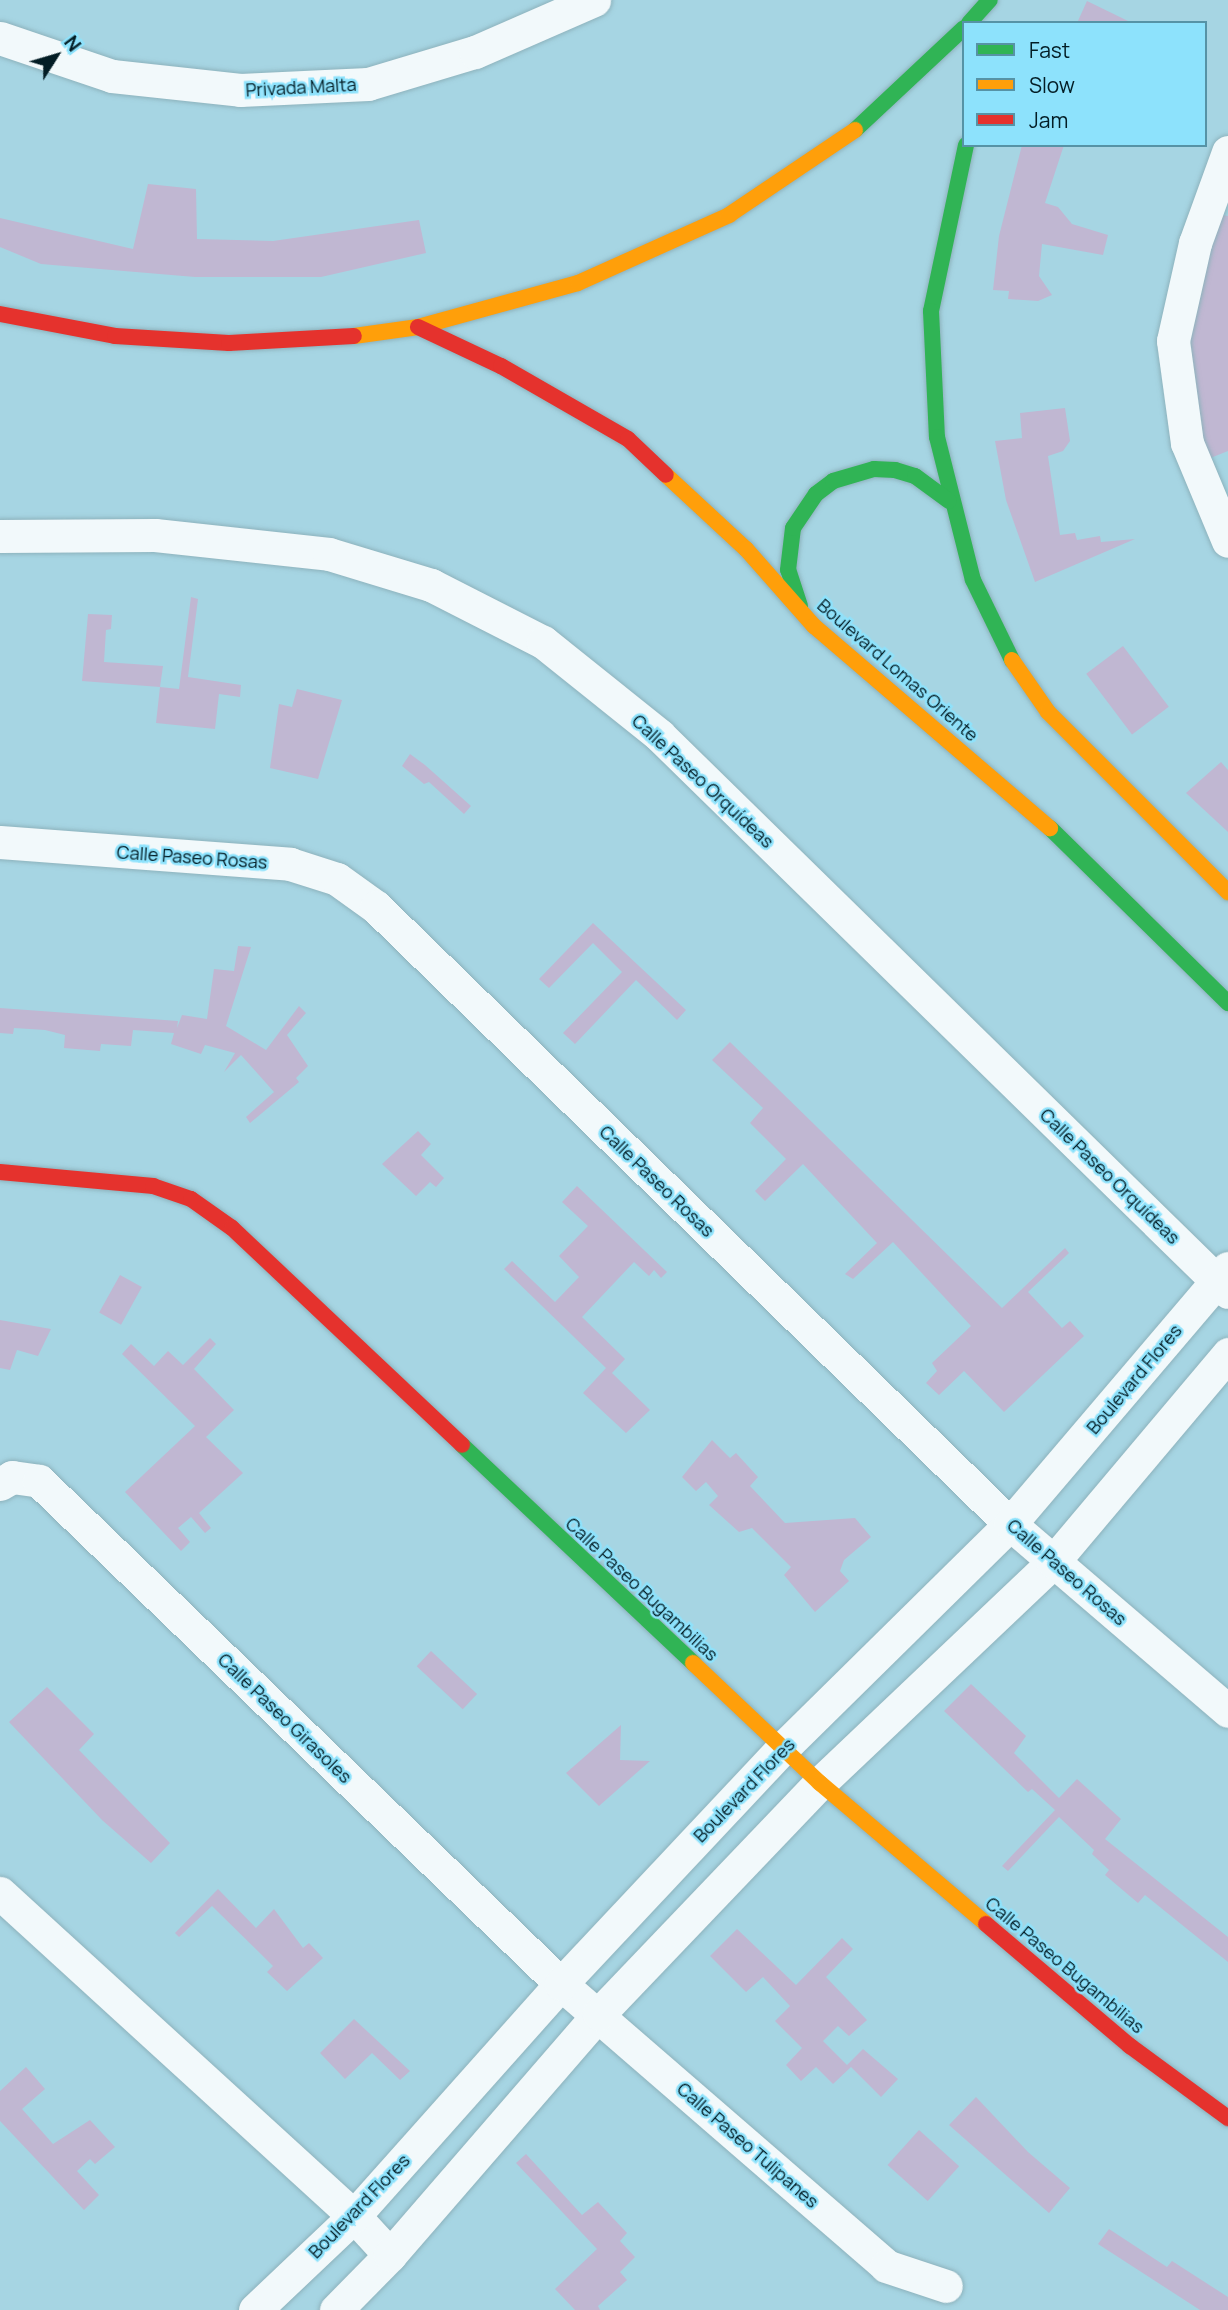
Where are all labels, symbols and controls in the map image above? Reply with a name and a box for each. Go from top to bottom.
north arrow [21,21,91,91]
legend [962,21,1207,147]
text: N [58,30,87,57]
text: Fast [1029,36,1070,64]
text: Slow [1029,71,1075,99]
street label: Privada Malta [245,73,357,101]
text: Jam [1029,106,1068,134]
street label: Boulevard Lomas Oriente [813,594,983,746]
street label: Calle Paseo Orquídeas [628,710,778,852]
street label: Calle Paseo Rosas [116,841,268,873]
street label: Calle Paseo Orquídeas [1036,1104,1184,1248]
street label: Calle Paseo Rosas [595,1121,719,1241]
street label: Boulevard Flores [1082,1320,1186,1438]
street label: Calle Paseo Bugambilias [561,1513,723,1665]
street label: Calle Paseo Rosas [1003,1514,1131,1630]
street label: Calle Paseo Girasoles [214,1649,356,1787]
street label: Boulevard Flores [689,1734,799,1846]
street label: Calle Paseo Bugambilias [981,1892,1149,2038]
street label: Calle Paseo Tulipanes [673,2078,823,2212]
street label: Boulevard Flores [304,2150,414,2262]

